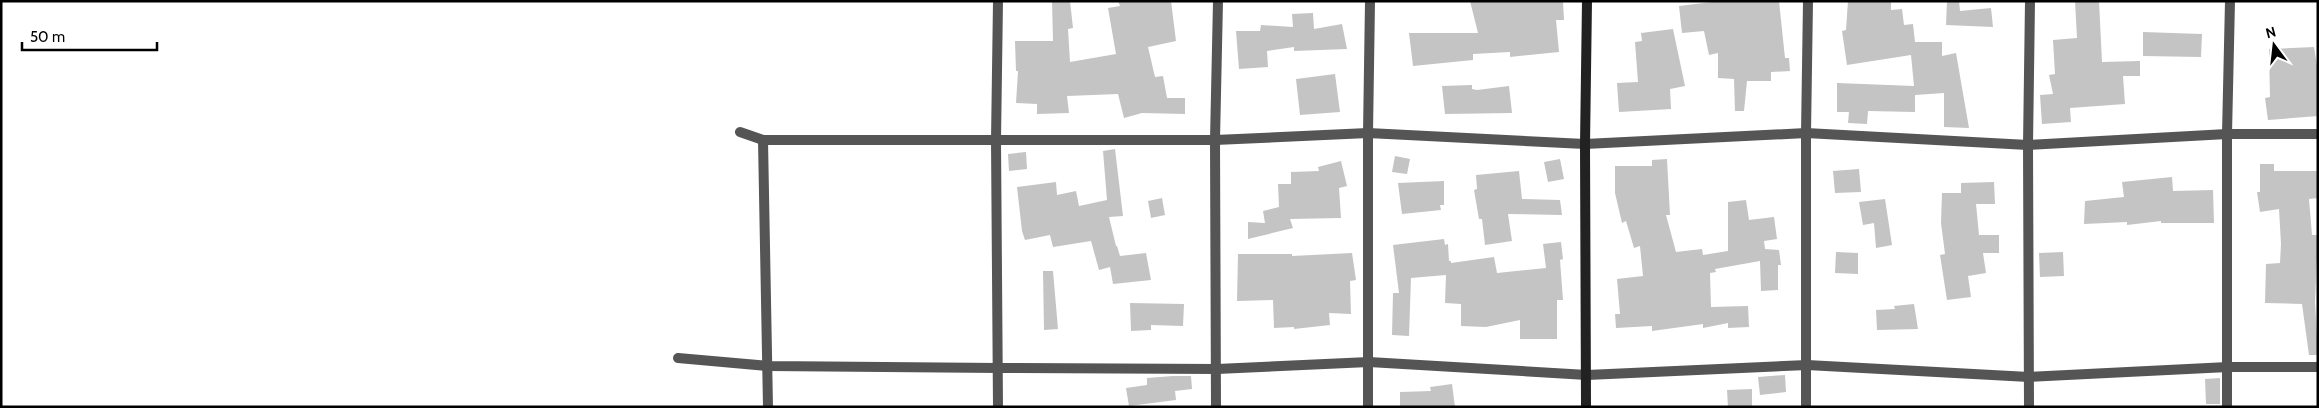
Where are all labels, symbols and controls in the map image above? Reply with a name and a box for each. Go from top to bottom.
scale bar [22,20,158,52]
north arrow [2249,20,2299,70]
text: N [2264,22,2278,42]
text: 50 m [30,28,65,46]

